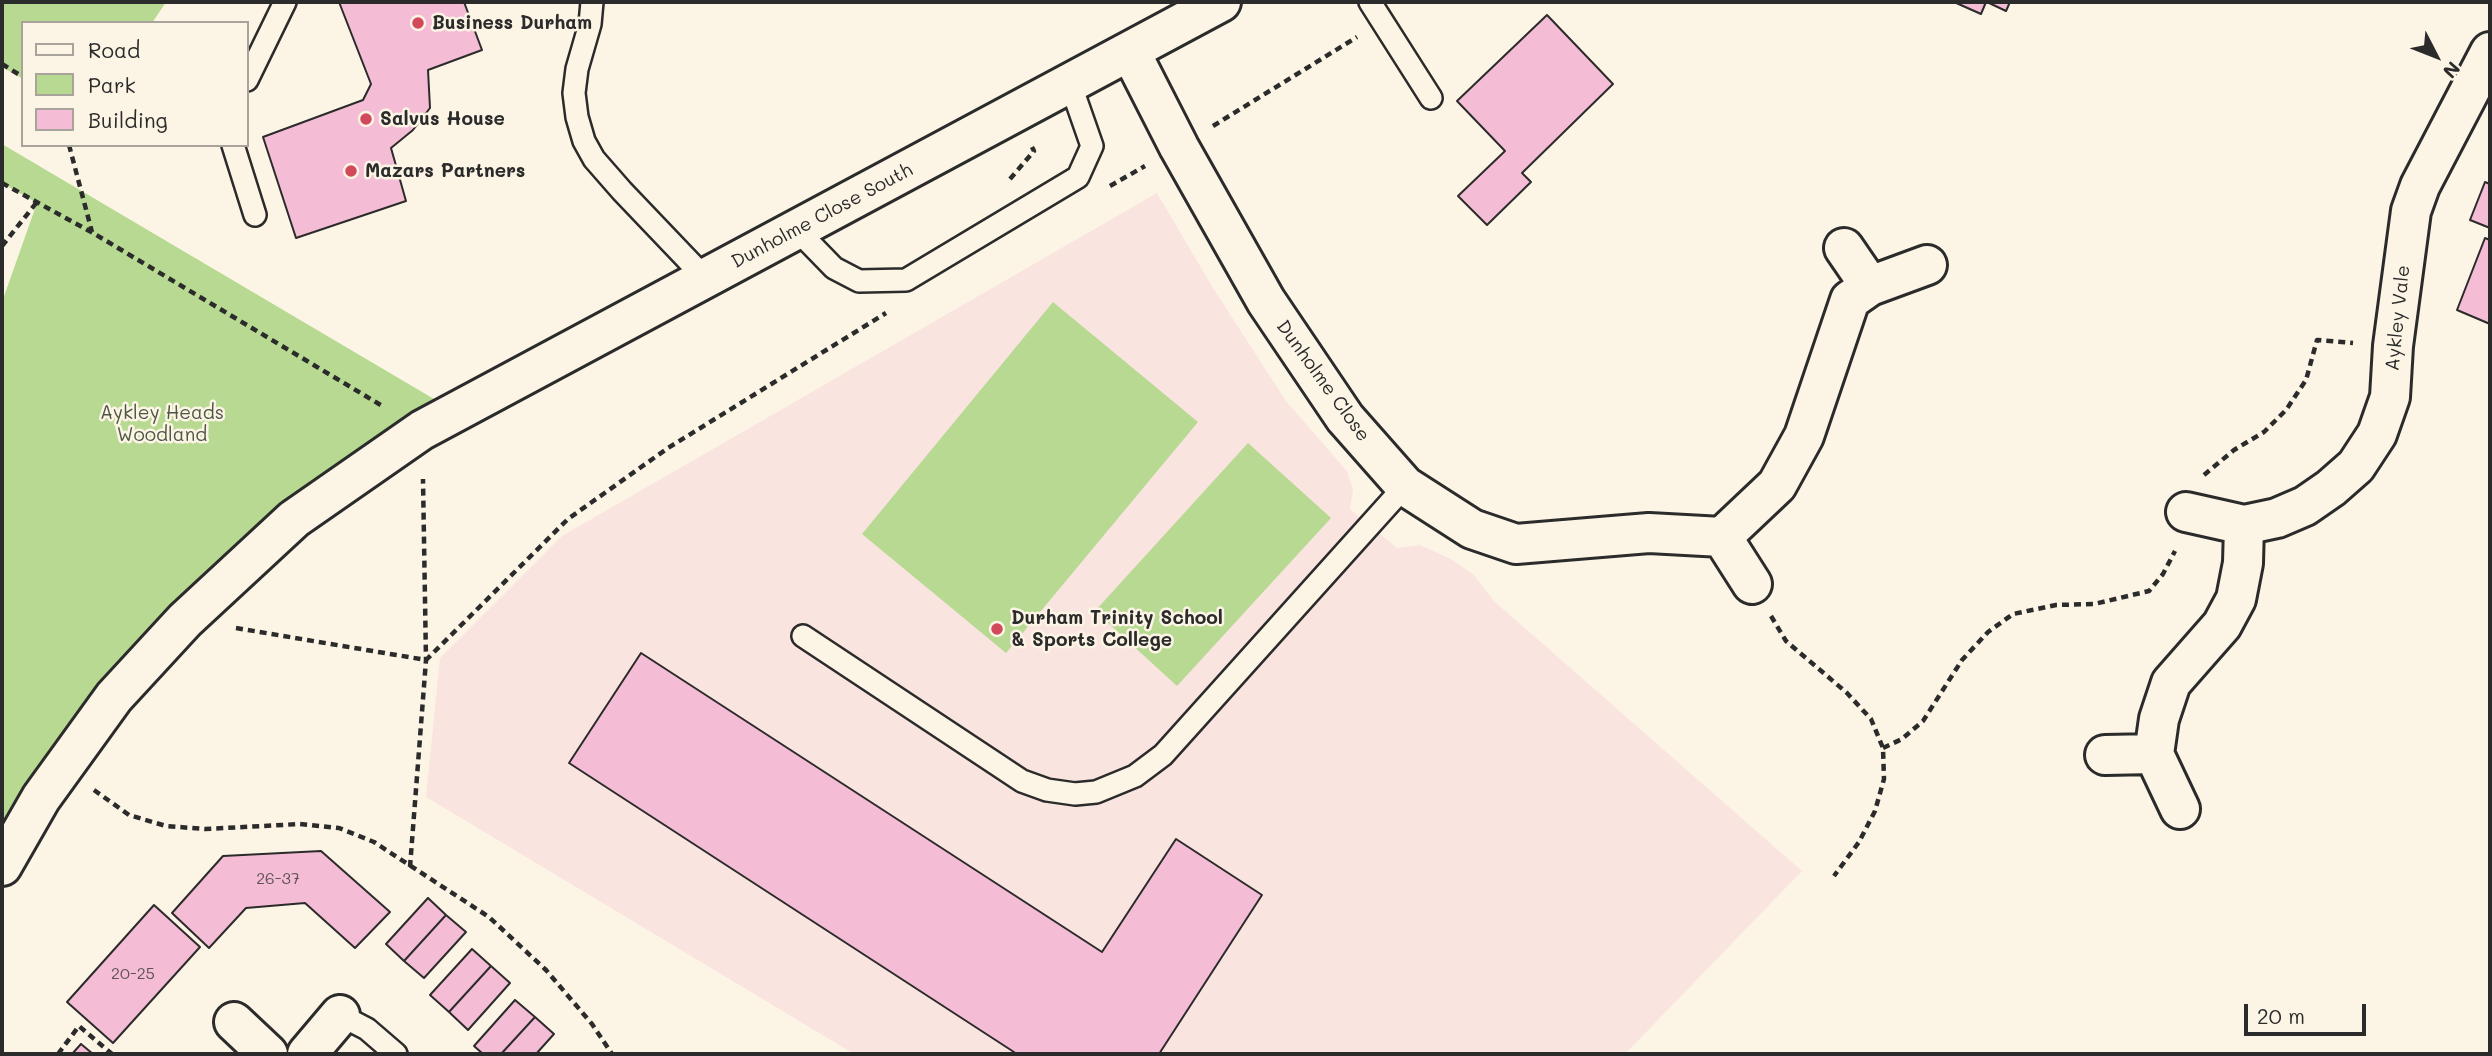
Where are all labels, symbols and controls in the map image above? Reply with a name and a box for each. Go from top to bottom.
place label: Business Durham [432,12,592,34]
marker: Business Durham [410,15,426,31]
legend [21,21,248,147]
north arrow [2401,21,2471,91]
text: Road [88,36,140,63]
text: N [2438,57,2466,84]
text: Park [88,71,136,98]
text: Building [88,106,168,133]
place label: Salvus House [380,108,505,130]
marker: Salvus House [358,111,374,127]
street label: Dunholme Close South [728,159,916,273]
place label: Mazars Partners [365,160,525,182]
marker: Mazars Partners [343,163,359,179]
street label: Aykley Vale [2381,264,2415,372]
street label: Dunholme Close [1271,316,1375,446]
park label: Aykley Heads Woodland [100,402,224,446]
place label: Durham Trinity School & Sports College [1011,607,1223,651]
marker: Durham Trinity School & Sports College [989,621,1005,637]
house number: 26-37 [256,869,300,889]
house number: 20-25 [111,964,155,984]
scale bar [2247,990,2370,1034]
text: 20 m [2257,1002,2305,1029]

